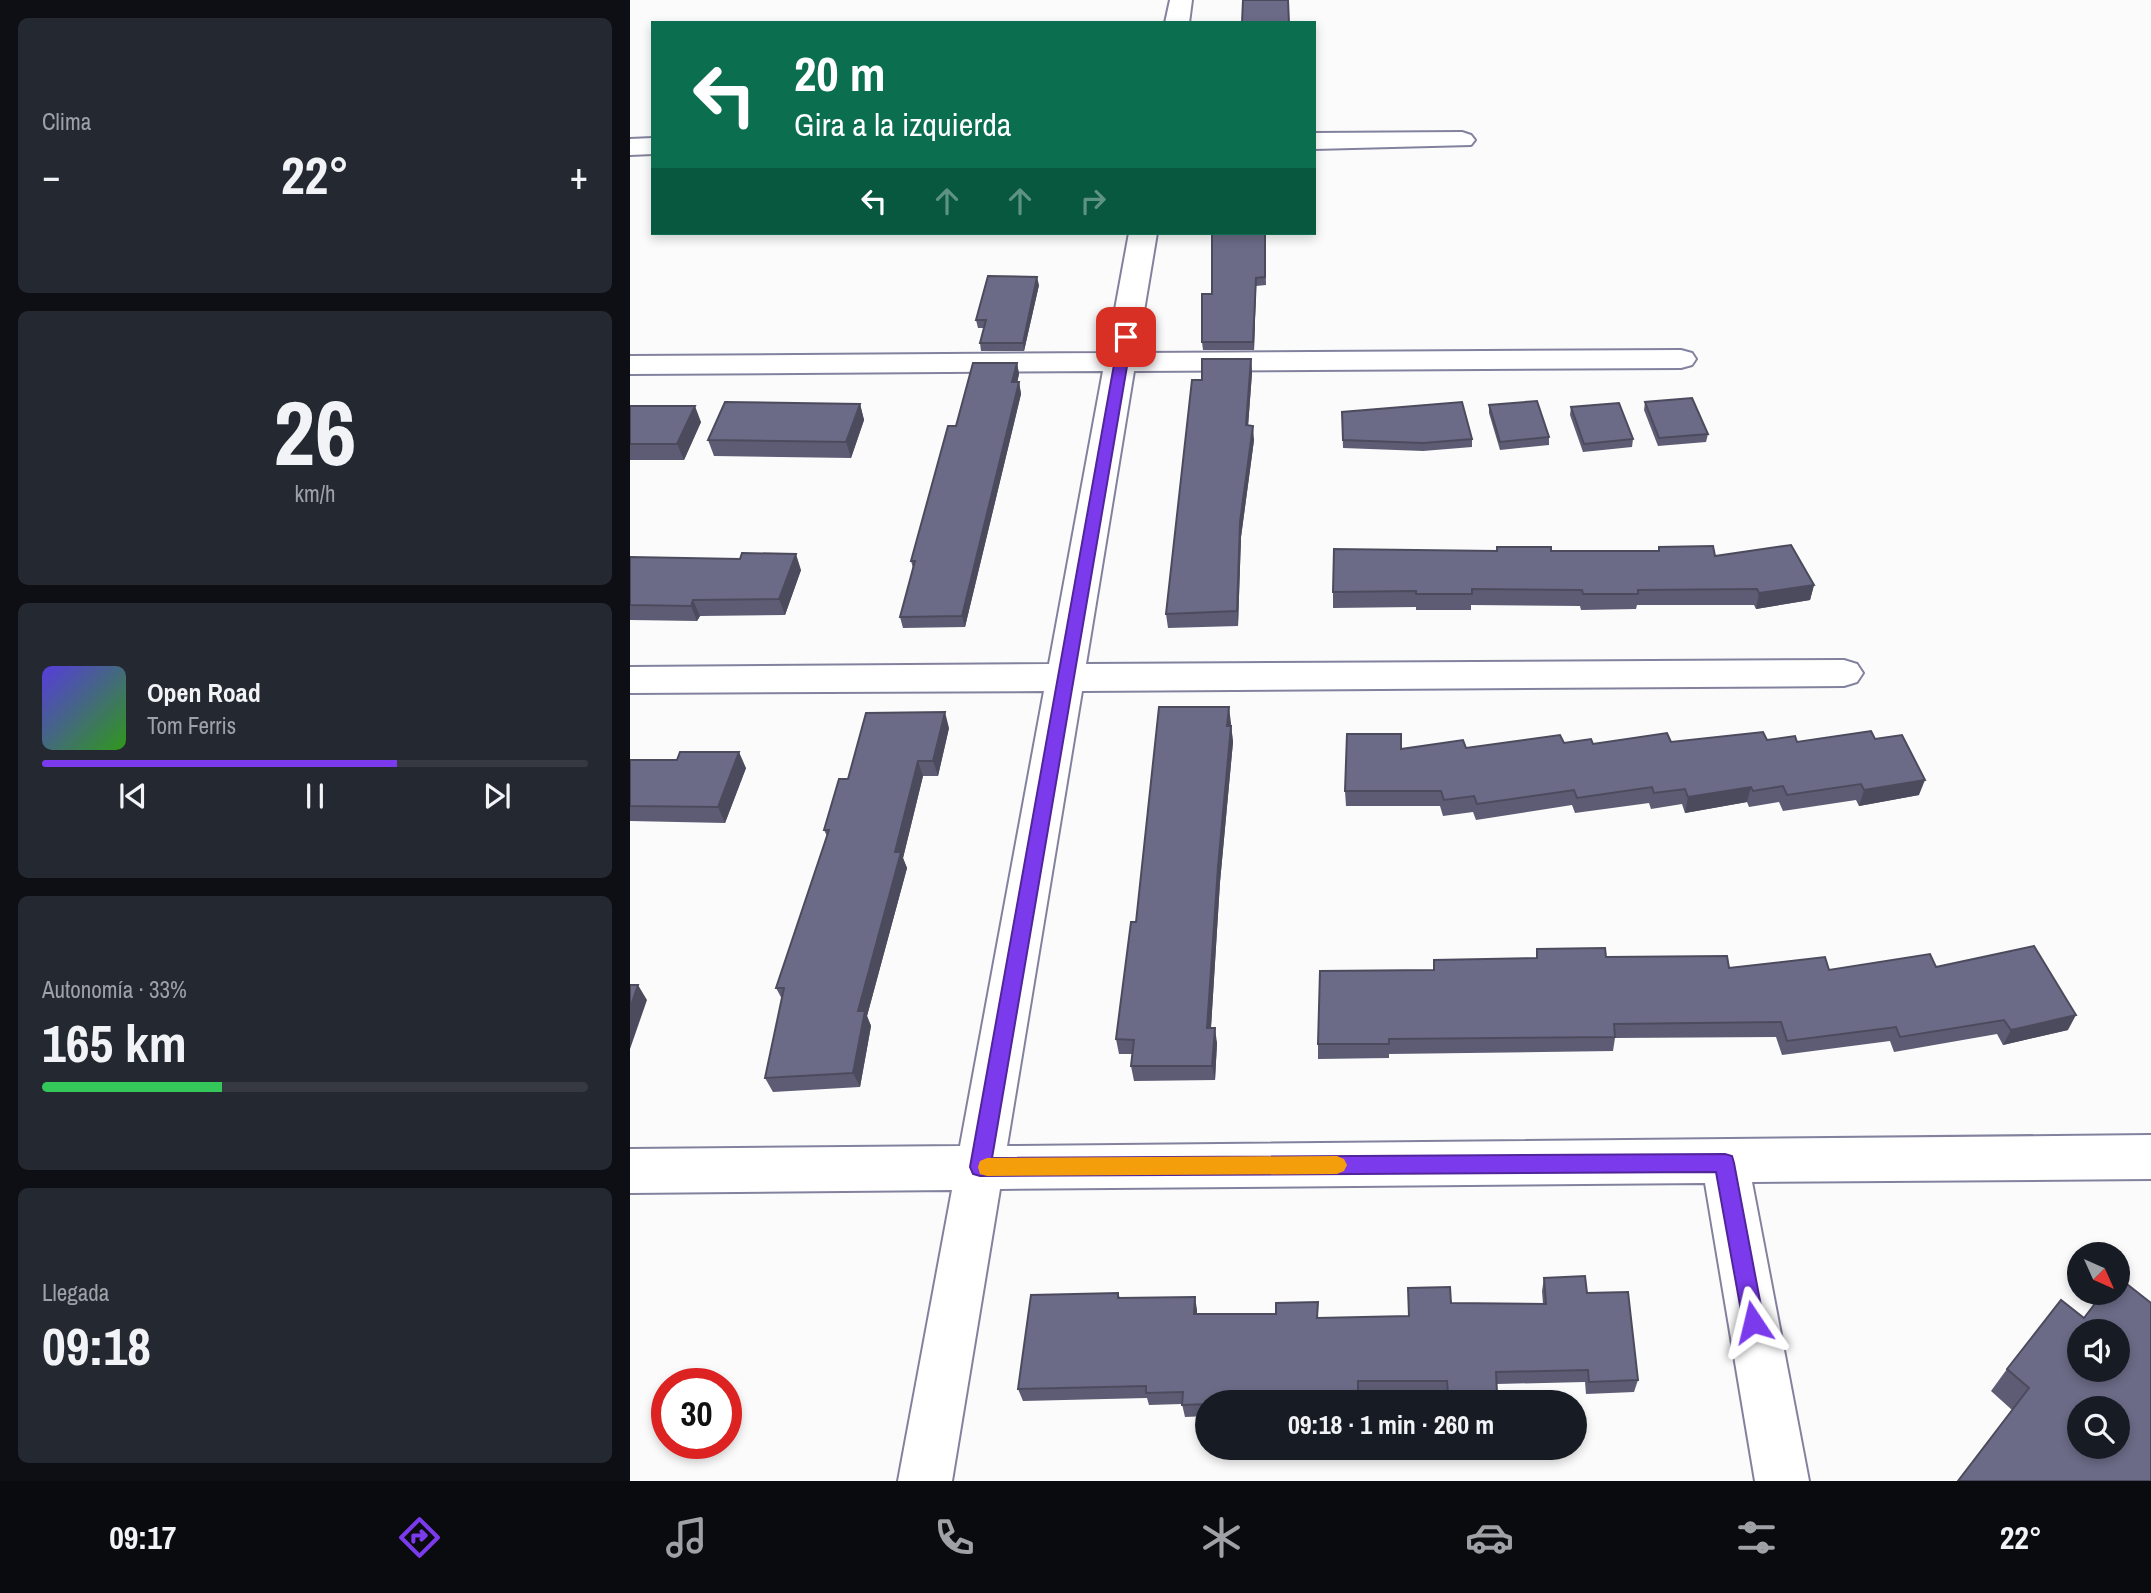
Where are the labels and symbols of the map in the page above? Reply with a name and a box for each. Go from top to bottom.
pin [1096,307,1156,367]
north arrow [2067,1242,2130,1306]
position arrow [1716,1285,1790,1359]
speed limit sign: 30 [651,1368,742,1459]

